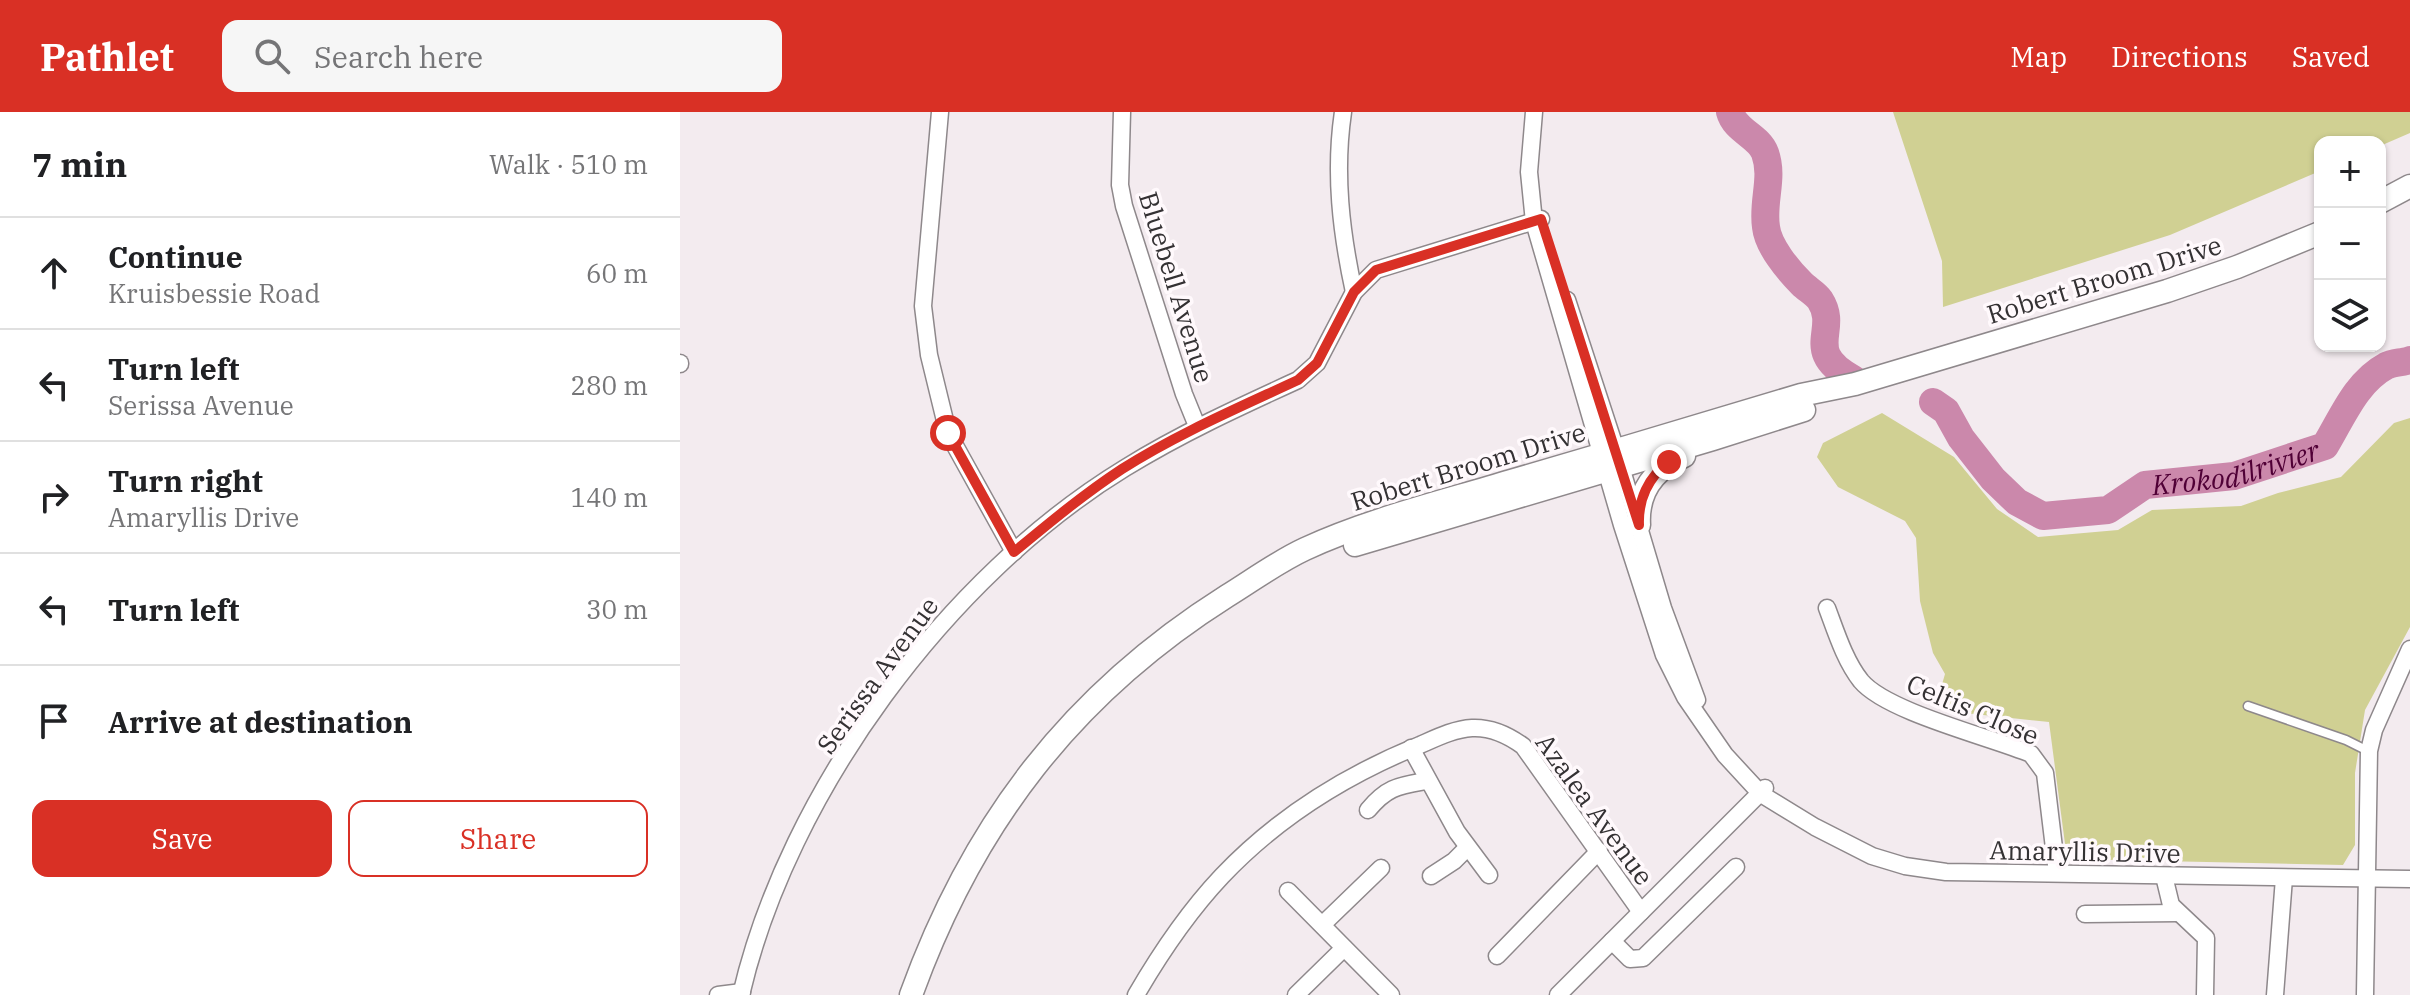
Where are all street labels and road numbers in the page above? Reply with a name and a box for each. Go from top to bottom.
street label: Bluebell Avenue [1132,187,1222,387]
street label: Robert Broom Drive [1983,227,2225,331]
street label: Robert Broom Drive [1347,414,1589,518]
street label: Serissa Avenue [809,590,945,760]
street label: Celtis Close [1902,666,2044,752]
street label: Azalea Avenue [1529,726,1661,892]
street label: Amaryllis Drive [1989,832,2181,870]

